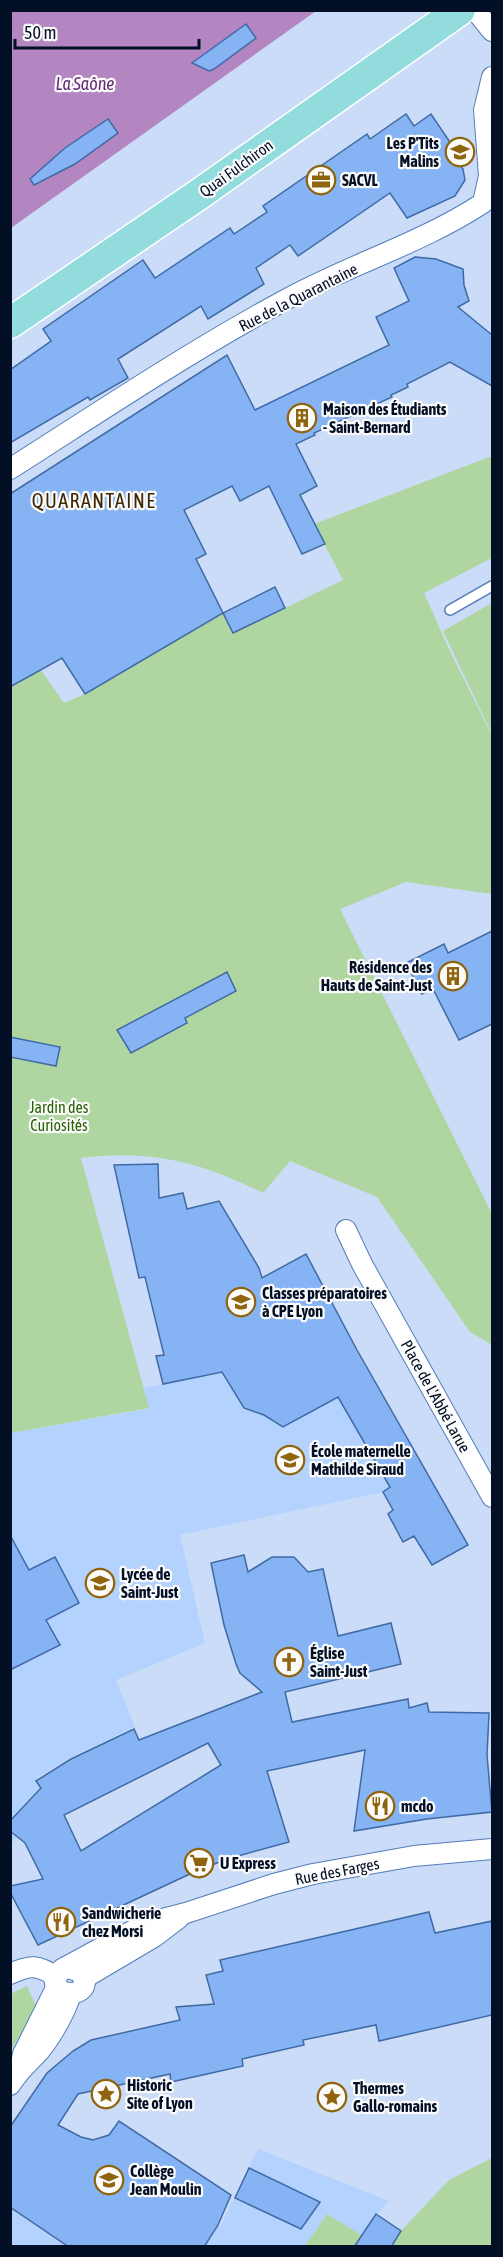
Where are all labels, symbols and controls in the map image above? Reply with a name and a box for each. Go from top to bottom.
scale bar [15,12,200,50]
text: 50 m [24,22,56,43]
water label: La Saône [55,73,115,94]
place label: Les P'Tits Malins [387,134,439,170]
street label: Quai Fulchiron [196,135,276,201]
school or university icon: Les P'Tits Malins [444,136,476,168]
office icon: SACVL [305,164,337,196]
place label: SACVL [342,171,379,189]
street label: Rue de la Quarantaine [236,259,360,335]
place label: Maison des Étudiants - Saint-Bernard [323,400,447,436]
building icon: Maison des Étudiants - Saint-Bernard [286,402,318,434]
district label: QUARANTAINE [32,489,156,512]
place label: Résidence des Hauts de Saint-Just [321,958,432,994]
building icon: Résidence des Hauts de Saint-Just [437,960,469,992]
park label: Jardin des Curiosités [30,1098,89,1134]
place label: Classes préparatoires à CPE Lyon [262,1284,387,1320]
school or university icon: Classes préparatoires à CPE Lyon [225,1286,257,1318]
street label: Place de L'Abbé Larue [398,1337,474,1455]
place label: École maternelle Mathilde Siraud [311,1442,411,1478]
school or university icon: École maternelle Mathilde Siraud [274,1444,306,1476]
place label: Lycée de Saint-Just [121,1565,179,1601]
school or university icon: Lycée de Saint-Just [84,1567,116,1599]
place label: Église Saint-Just [310,1644,368,1680]
church icon: Église Saint-Just [273,1646,305,1678]
restaurant icon: mcdo [364,1790,396,1822]
place label: mcdo [401,1797,434,1815]
supermarket icon: U Express [183,1847,215,1879]
place label: U Express [220,1854,276,1872]
street label: Rue des Farges [293,1854,381,1889]
place label: Sandwicherie chez Morsi [82,1904,161,1940]
restaurant icon: Sandwicherie chez Morsi [45,1906,77,1938]
place label: Historic Site of Lyon [127,2076,193,2112]
place icon: Historic Site of Lyon [90,2078,122,2110]
place label: Thermes Gallo-romains [353,2079,437,2115]
place icon: Thermes Gallo-romains [316,2081,348,2113]
place label: Collège Jean Moulin [129,2162,202,2198]
school or university icon: Collège Jean Moulin [93,2164,125,2196]

